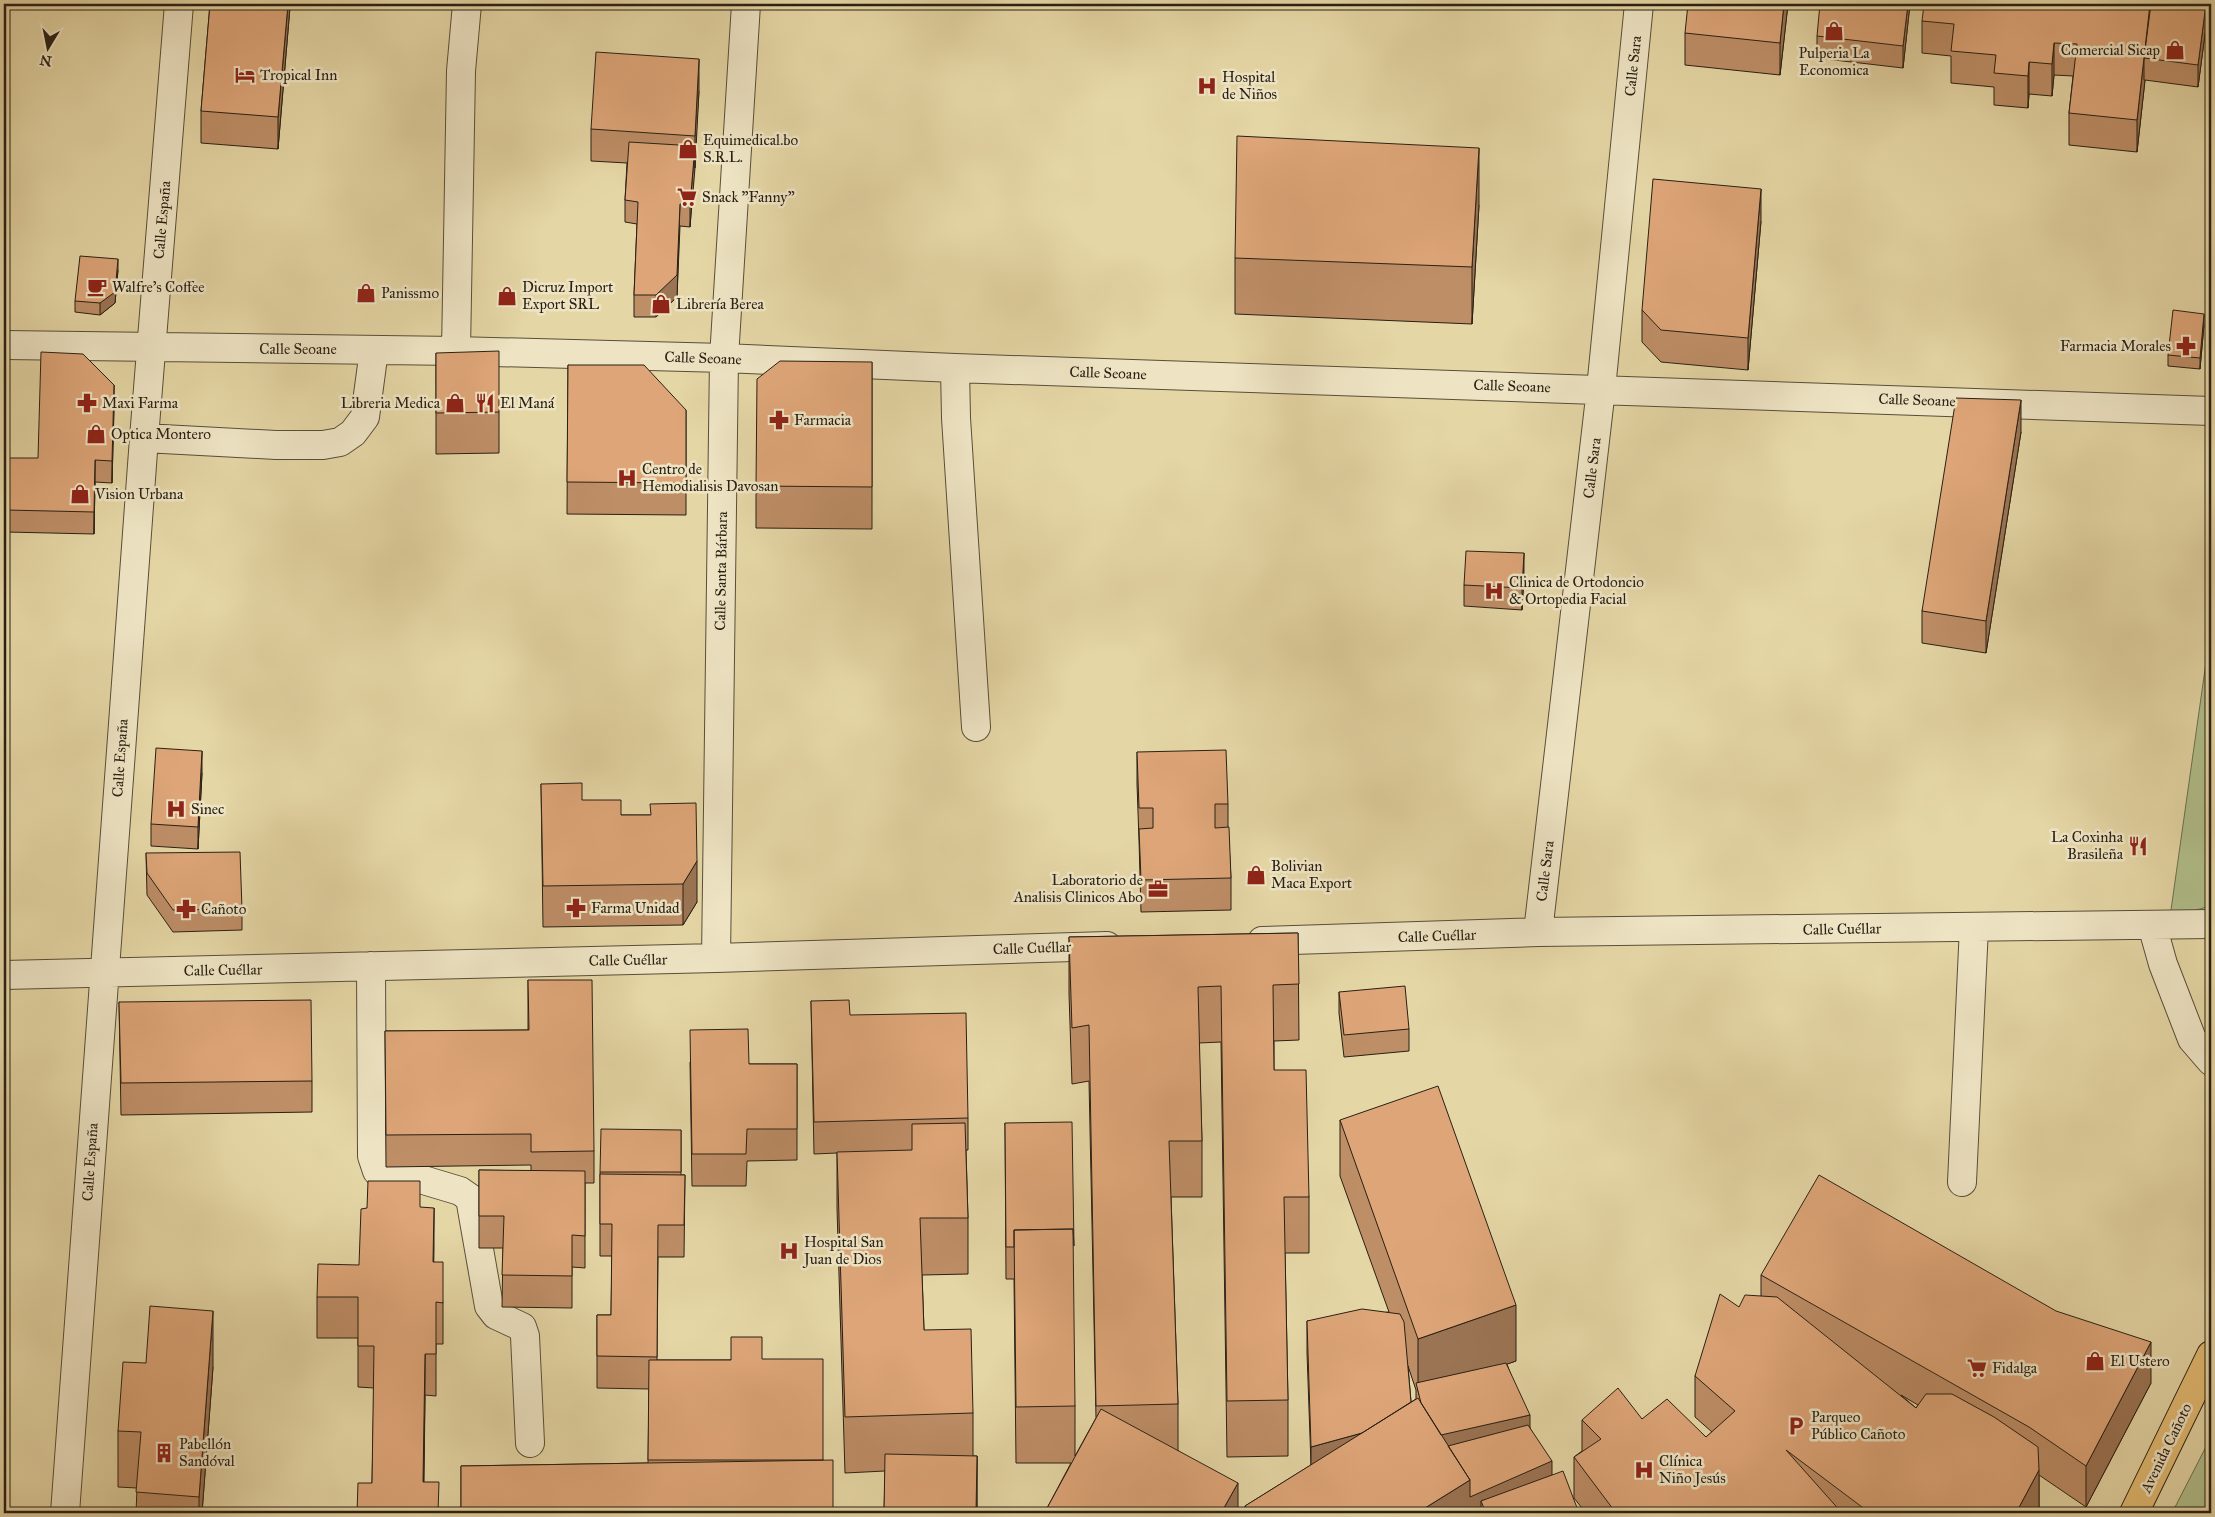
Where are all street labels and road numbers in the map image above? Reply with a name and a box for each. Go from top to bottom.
street label: Calle Sara [1621,34,1645,97]
street label: Calle España [150,179,174,260]
street label: Calle Seoane [259,340,337,358]
street label: Calle Seoane [664,348,742,368]
street label: Calle Seoane [1069,363,1147,383]
street label: Calle Seoane [1473,376,1551,396]
street label: Calle Seoane [1878,390,1956,410]
street label: Calle Sara [1579,436,1605,499]
street label: Calle Santa Bárbara [711,510,731,631]
street label: Calle España [108,718,132,798]
street label: Calle Sara [1532,839,1558,902]
street label: Calle Cuéllar [1803,919,1882,939]
street label: Calle Cuéllar [1397,926,1477,946]
street label: Calle Cuéllar [992,938,1072,958]
street label: Calle Cuéllar [589,950,668,970]
street label: Calle Cuéllar [184,960,263,980]
street label: Calle España [78,1122,102,1202]
street label: Avenida Cañoto [2136,1400,2196,1497]

